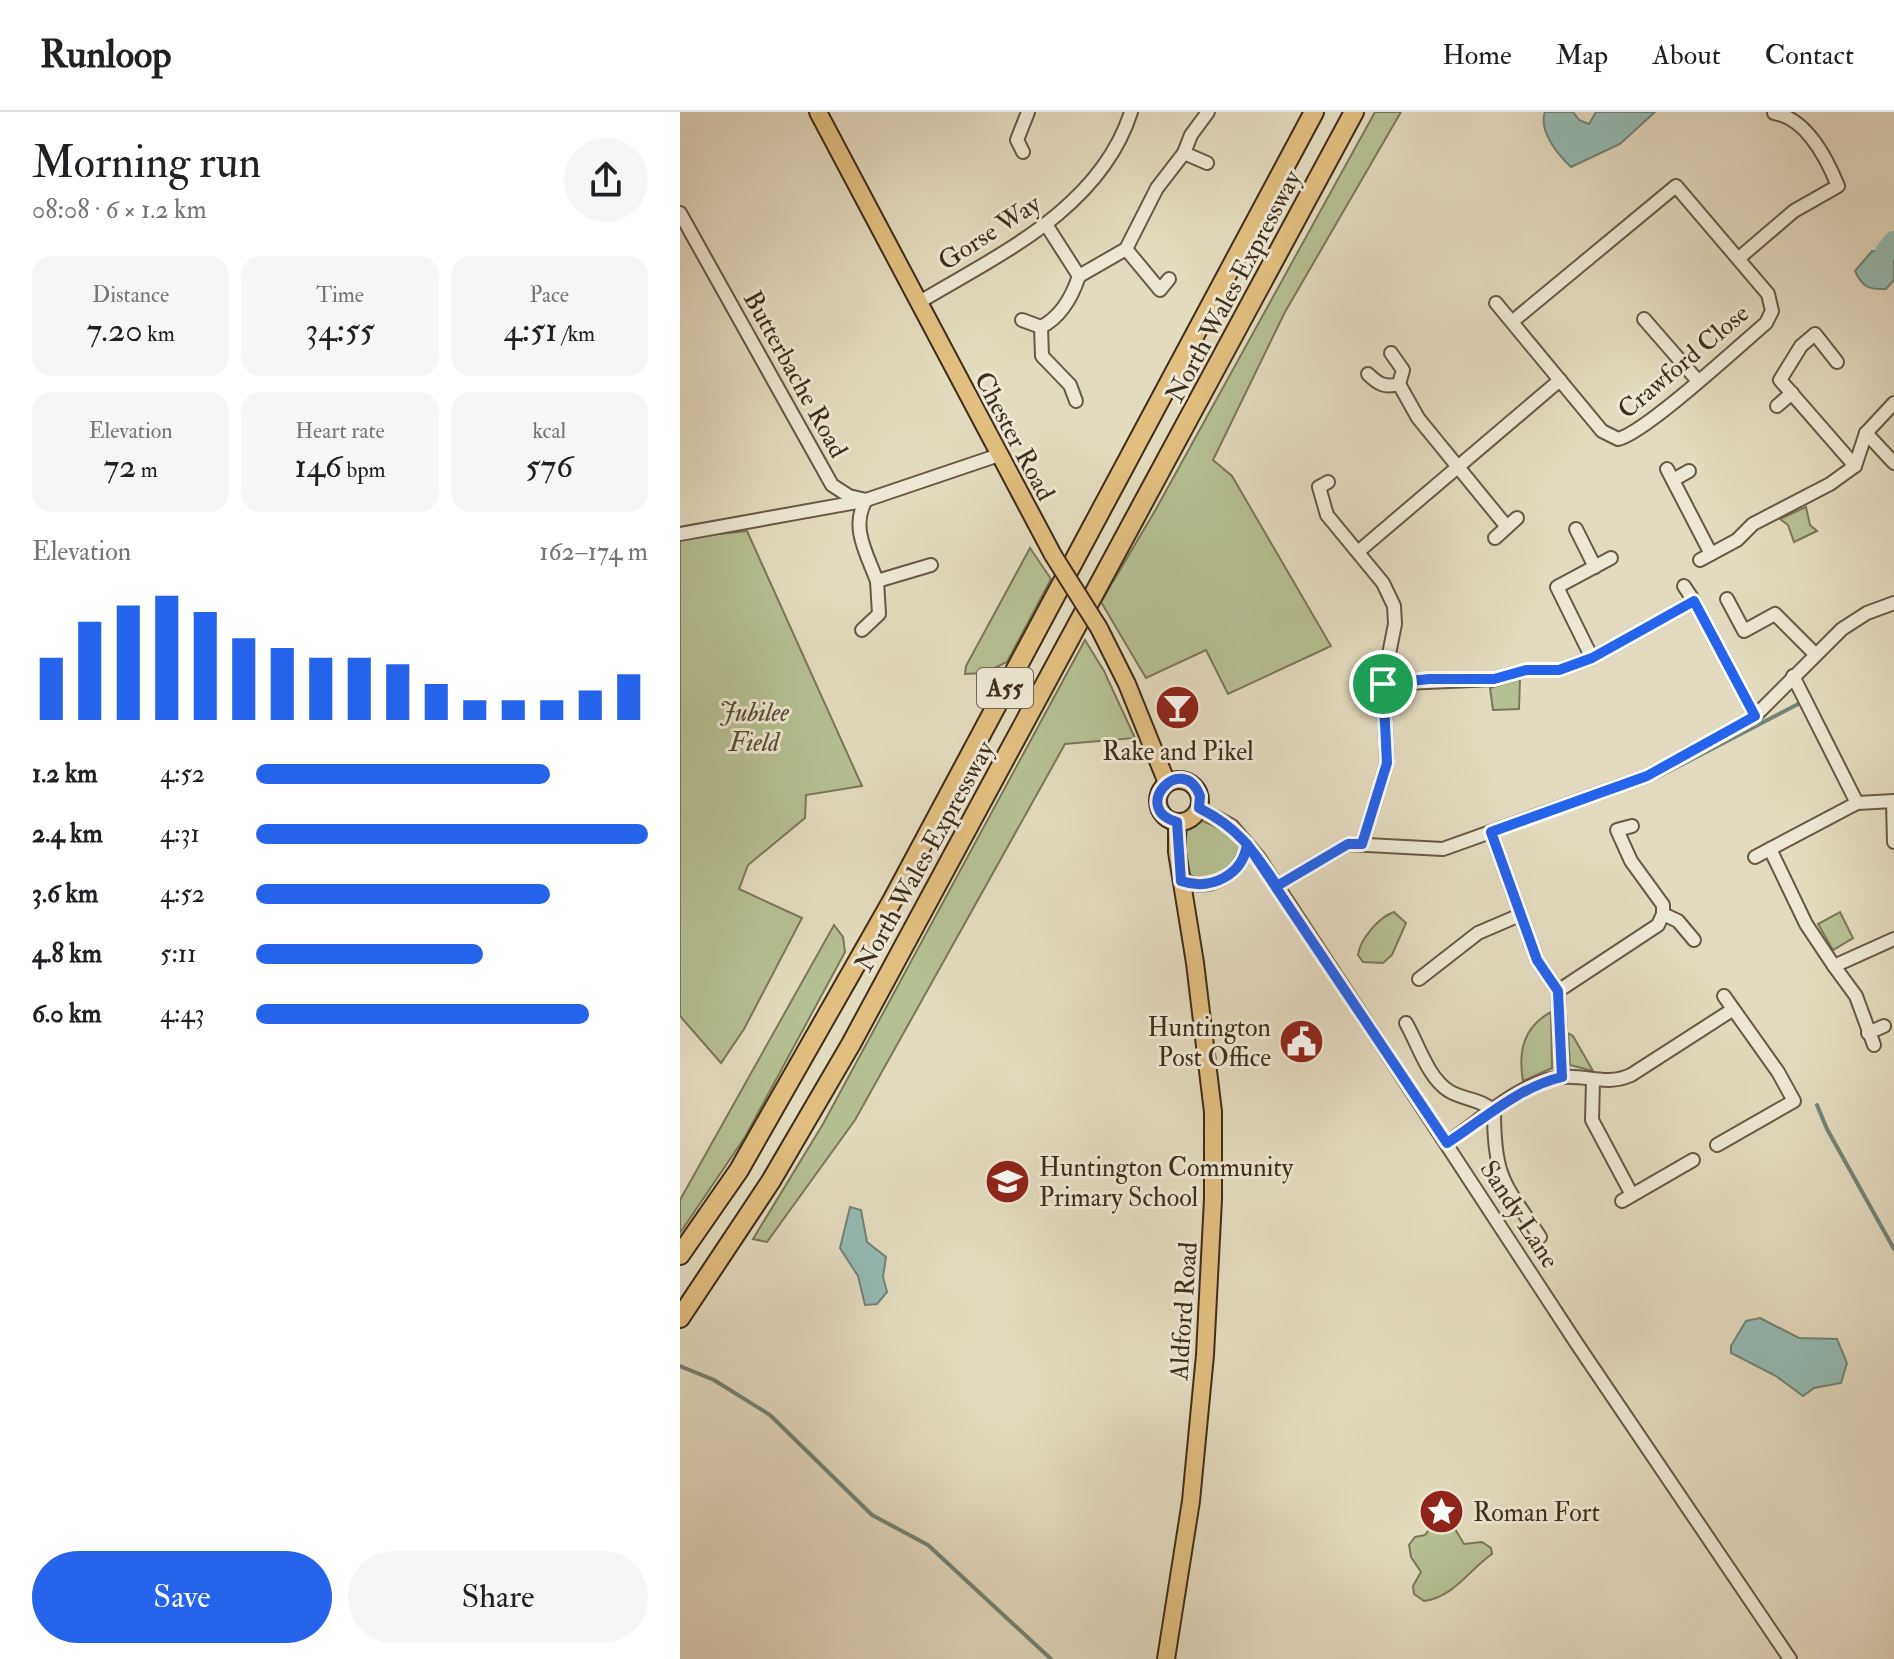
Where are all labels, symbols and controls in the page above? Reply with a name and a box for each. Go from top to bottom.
text: Runloop [40,31,171,79]
text: Home [1442,38,1512,73]
text: Map [1556,38,1608,73]
text: About [1652,38,1721,73]
text: Contact [1765,38,1854,73]
text: Morning run [32,136,261,191]
button: share [564,138,648,222]
street label: North Wales Expressway [1159,164,1310,409]
street label: Gorse Way [932,188,1047,278]
text: 08:08 · 6 × 1.2 km [32,194,207,226]
text: Distance [92,281,169,309]
text: Time [316,281,364,309]
text: Pace [530,281,569,309]
street label: Butterbache Road [736,285,854,464]
street label: Crawford Close [1612,298,1756,426]
text: 7.20 [87,309,143,352]
text: 34:55 [305,309,375,352]
text: 4:51 [503,309,557,352]
text: km [143,320,175,348]
text: /km [557,320,595,348]
street label: Chester Road [967,367,1061,507]
text: Elevation [89,417,173,445]
text: Heart rate [295,417,385,445]
text: kcal [532,417,566,445]
text: 72 [103,445,136,488]
text: 146 [294,445,342,488]
text: 576 [525,445,573,488]
text: m [136,456,158,484]
text: bpm [342,456,386,484]
text: Elevation [32,536,131,568]
text: 162–174 m [539,536,648,568]
pin [1349,650,1417,718]
icon: arrive [1361,662,1405,706]
road number: A55 [977,668,1033,708]
bar icon: Rake and Pikel [1154,684,1202,732]
park label: Jubilee Field [719,697,789,759]
street label: North Wales Expressway [848,735,1003,978]
place label: Rake and Pikel [1102,736,1254,768]
text: 1.2 km [32,758,98,790]
text: 4:52 [160,758,205,790]
text: 2.4 km [32,818,103,850]
text: 4:31 [160,818,200,850]
text: 3.6 km [32,878,98,910]
text: 4:52 [160,878,205,910]
text: 4.8 km [32,938,102,970]
text: 5:11 [160,938,196,970]
text: 6.0 km [32,998,102,1030]
text: 4:43 [160,998,204,1030]
place label: Huntington Post Office [1147,1012,1271,1074]
public building icon: Huntington Post Office [1278,1018,1326,1066]
place label: Huntington Community Primary School [1039,1152,1294,1214]
street label: Sandy Lane [1473,1155,1566,1275]
school or university icon: Huntington Community Primary School [984,1158,1032,1206]
street label: Aldford Road [1163,1241,1205,1382]
place icon: Roman Fort [1418,1488,1466,1536]
place label: Roman Fort [1473,1497,1600,1529]
button: Save [32,1551,332,1643]
button: Share [348,1551,648,1643]

